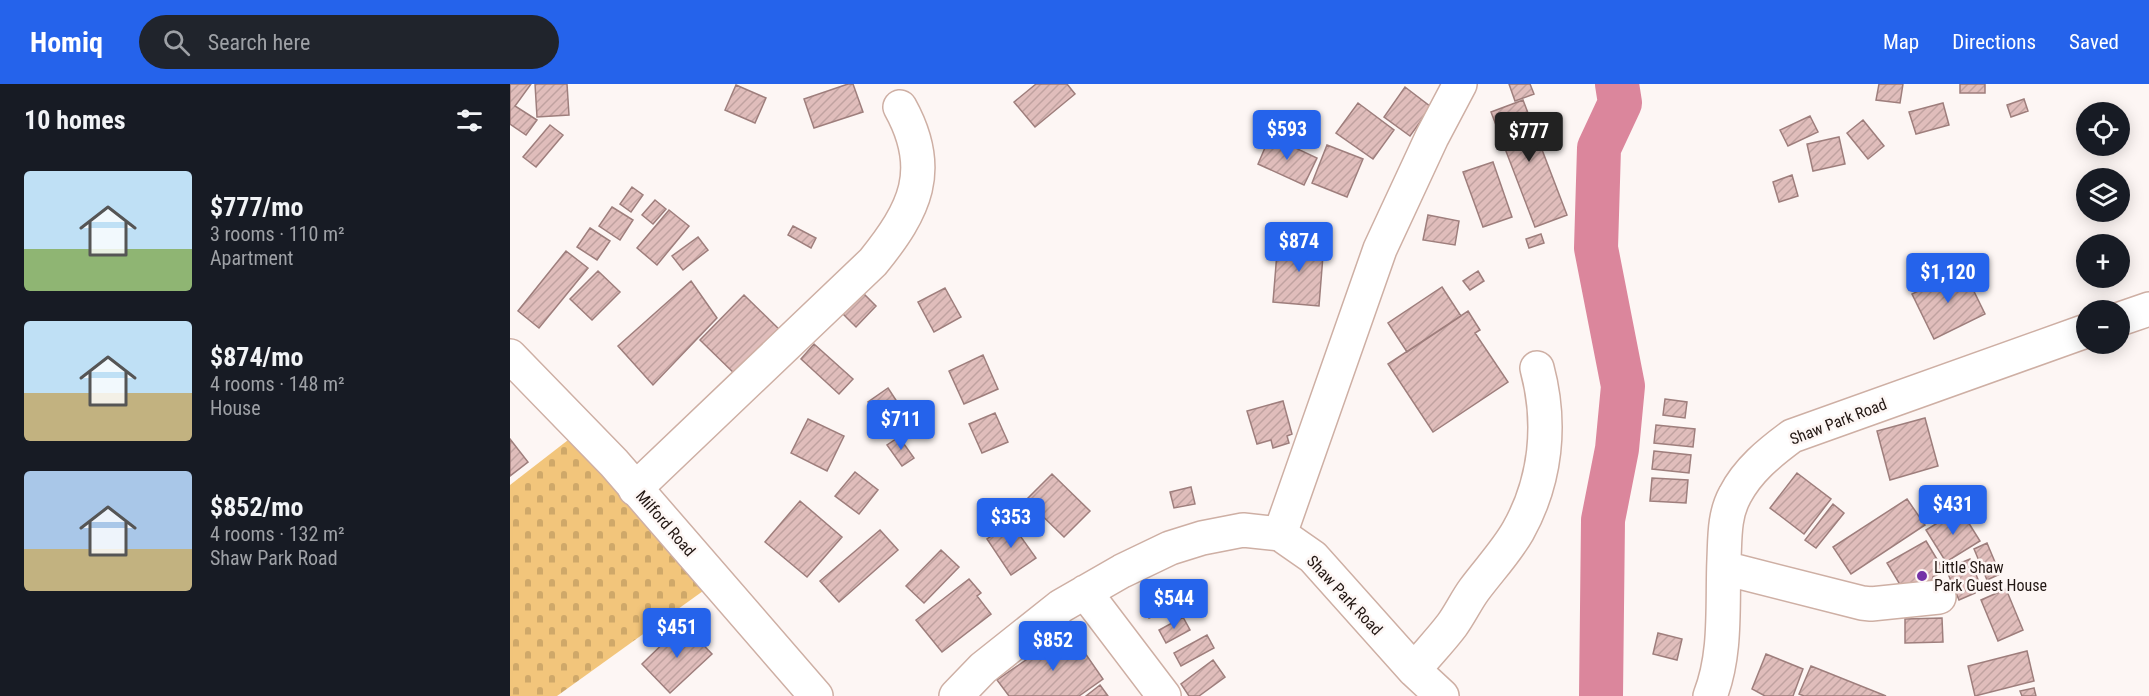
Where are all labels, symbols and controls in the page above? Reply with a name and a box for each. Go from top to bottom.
search box [139,15,559,69]
text: Homiq [30,26,103,59]
icon: search [160,26,193,59]
text: Search here [208,30,310,55]
text: Map [1883,30,1919,54]
text: Directions [1952,30,2036,54]
text: Saved [2069,30,2119,54]
map controls [2076,102,2130,354]
button: locate [2076,102,2130,156]
icon: filters [453,104,486,137]
text: 10 homes [24,105,126,135]
pin: $593 [1251,110,1323,161]
pin: $777 [1493,112,1565,163]
text: $593 [1267,117,1307,141]
text: $777 [1509,119,1549,143]
button: layers [2076,168,2130,222]
text: $777/mo [210,192,303,222]
icon: home [72,195,144,267]
text: 3 rooms · 110 m² [210,222,345,246]
pin: $874 [1263,222,1335,273]
text: $874 [1279,229,1319,253]
button: + [2076,234,2130,288]
text: Apartment [210,246,294,270]
pin: $1,120 [1899,253,1997,304]
text: $1,120 [1920,260,1976,284]
button: − [2076,300,2130,354]
text: $874/mo [210,342,303,372]
icon: home [72,345,144,417]
text: 4 rooms · 148 m² [210,372,345,396]
street label: Shaw Park Road [1787,394,1889,449]
text: House [210,396,261,420]
pin: $711 [865,400,937,451]
text: $711 [881,407,921,431]
pin: $431 [1917,485,1989,536]
street label: Milford Road [632,487,699,560]
text: $852/mo [210,492,303,522]
text: $431 [1933,492,1973,516]
icon: home [72,495,144,567]
pin: $353 [975,498,1047,549]
text: $353 [991,505,1031,529]
text: 4 rooms · 132 m² [210,522,345,546]
text: Shaw Park Road [210,546,338,570]
street label: Shaw Park Road [1303,552,1386,639]
place label: Little Shaw Park Guest House [1934,558,2047,595]
marker: Little Shaw Park Guest House [1915,569,1929,583]
pin: $544 [1138,579,1210,630]
text: $544 [1154,586,1194,610]
pin: $451 [641,608,713,659]
text: $451 [657,615,697,639]
pin: $852 [1017,621,1089,672]
text: $852 [1033,628,1073,652]

